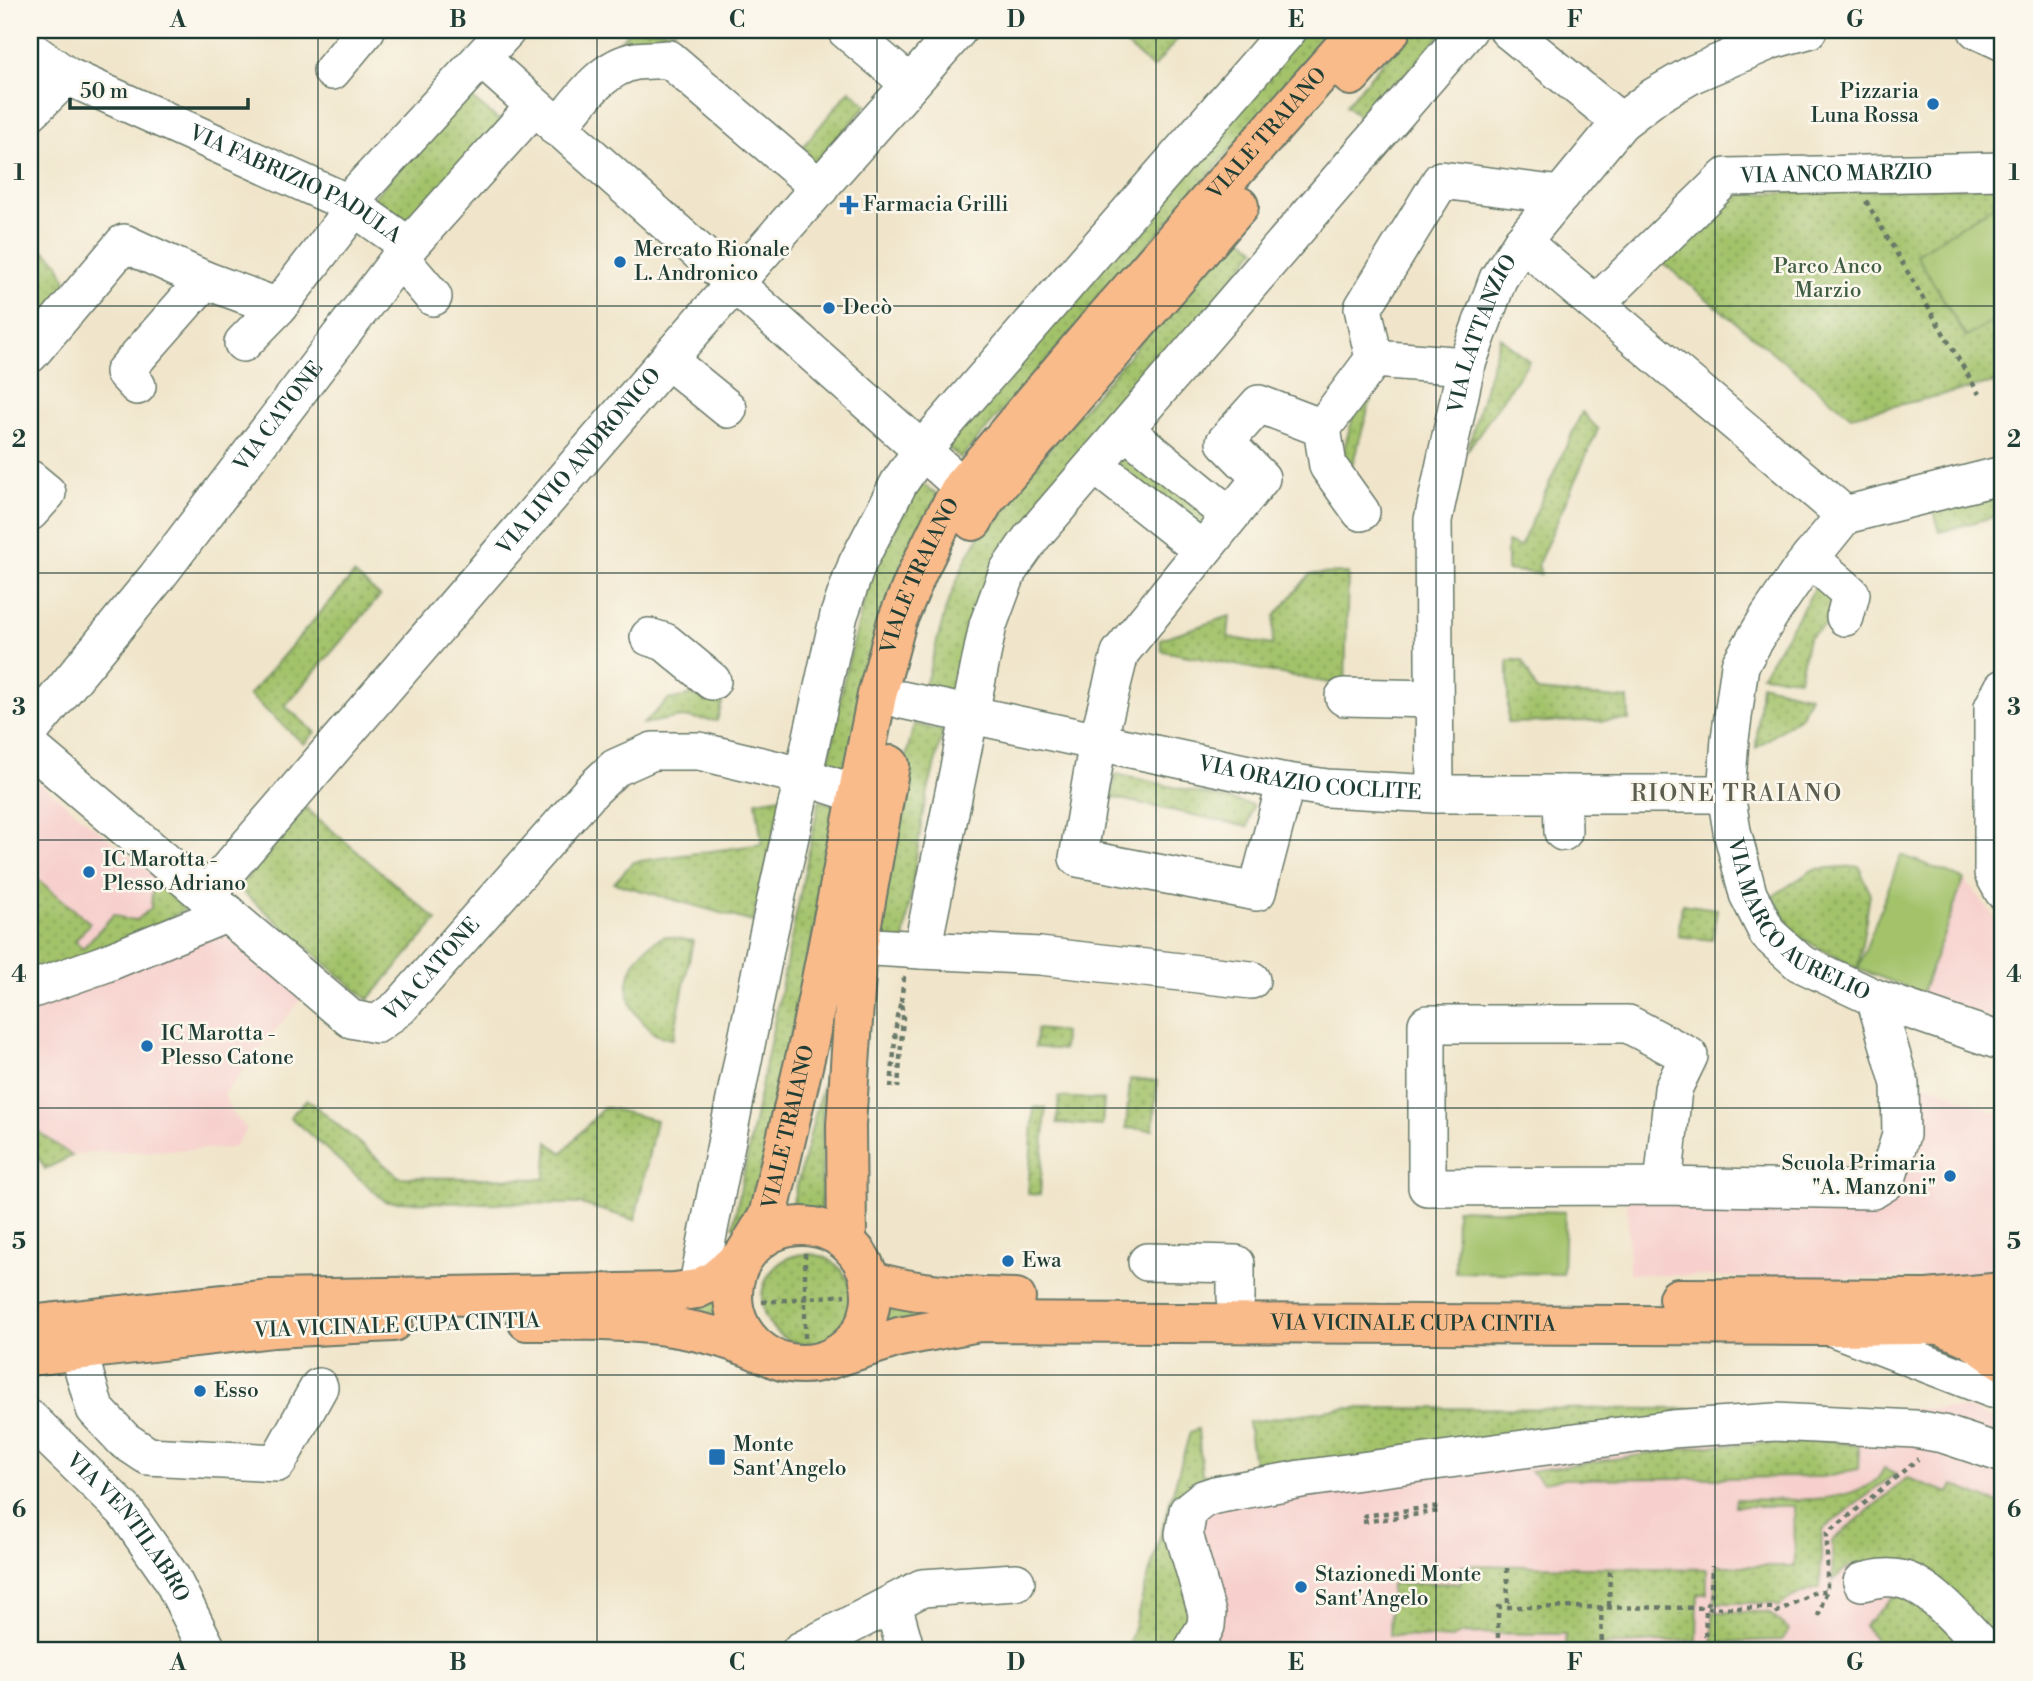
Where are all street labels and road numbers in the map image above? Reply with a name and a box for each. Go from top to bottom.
street label: VIALE TRAIANO [1202,62,1333,206]
street label: VIA FABRIZIO PADULA [184,119,407,250]
street label: VIA ANCO MARZIO [1739,160,1933,190]
street label: VIA LATTANZIO [1443,250,1523,417]
street label: VIA CATONE [228,356,329,478]
street label: VIA LIVIO ANDRONICO [491,363,667,561]
street label: VIALE TRAIANO [875,494,966,658]
street label: VIA ORAZIO COCLITE [1195,750,1422,806]
street label: VIA MARCO AURELIO [1721,835,1874,1007]
street label: VIA CATONE [378,912,486,1028]
street label: VIALE TRAIANO [757,1043,821,1213]
street label: VIA VICINALE CUPA CINTIA [253,1308,541,1344]
street label: VIA VICINALE CUPA CINTIA [1269,1310,1557,1338]
street label: VIA VENTILABRO [60,1447,194,1606]

